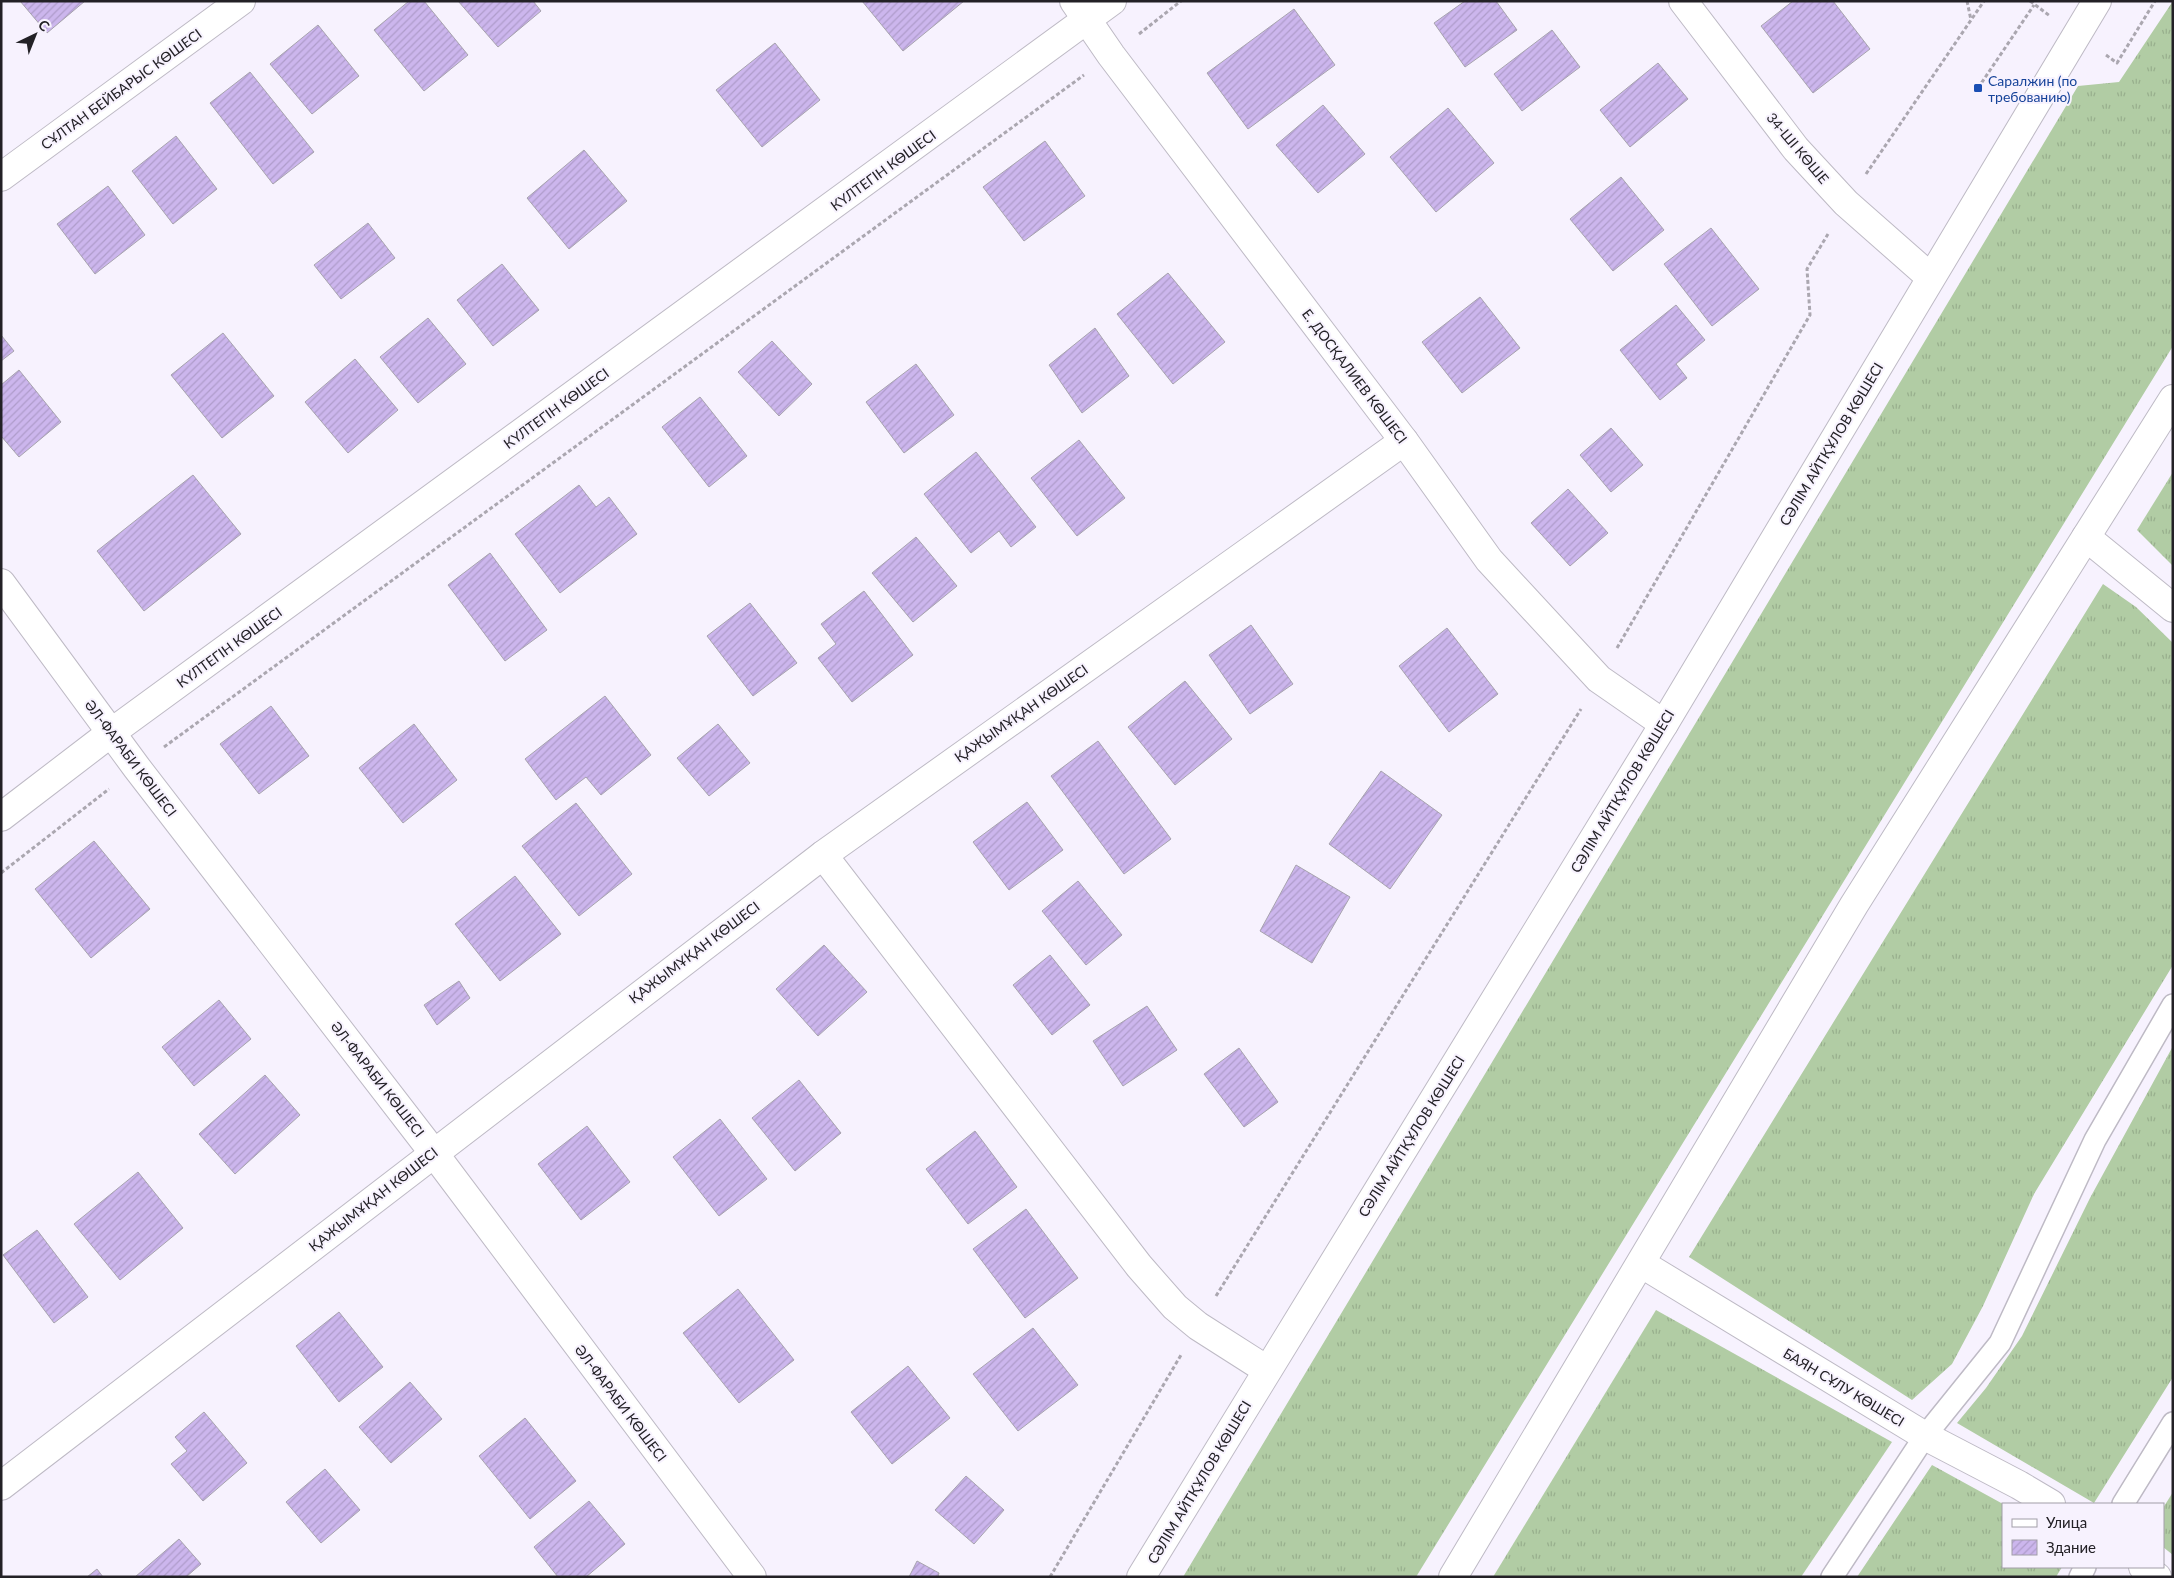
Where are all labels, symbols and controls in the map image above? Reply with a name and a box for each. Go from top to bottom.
north arrow [10,10,60,60]
street label: СҰЛТАН БЕЙБАРЫС КӨШЕСІ [37,25,205,153]
place label: Саралжин (по требованию) [1988,72,2077,105]
marker: Саралжин (по требованию) [1972,82,1984,94]
street label: 34-ШІ КӨШЕ [1763,109,1833,187]
street label: КҮЛТЕГІН КӨШЕСІ [827,126,939,214]
street label: Е. ДОСҚАЛИЕВ КӨШЕСІ [1299,305,1411,447]
street label: СӘЛІМ АЙТҚҰЛОВ КӨШЕСІ [1776,360,1886,528]
street label: КҮЛТЕГІН КӨШЕСІ [500,364,612,452]
street label: КҮЛТЕГІН КӨШЕСІ [173,603,285,691]
street label: ҚАЖЫМҰҚАН КӨШЕСІ [951,660,1091,766]
street label: ӘЛ-ФАРАБИ КӨШЕСІ [82,696,180,820]
street label: СӘЛІМ АЙТҚҰЛОВ КӨШЕСІ [1567,707,1677,875]
street label: ҚАЖЫМҰҚАН КӨШЕСІ [625,897,763,1007]
street label: ӘЛ-ФАРАБИ КӨШЕСІ [328,1018,428,1140]
street label: СӘЛІМ АЙТҚҰЛОВ КӨШЕСІ [1354,1052,1468,1220]
street label: ҚАЖЫМҰҚАН КӨШЕСІ [305,1143,441,1255]
street label: ӘЛ-ФАРАБИ КӨШЕСІ [572,1341,670,1465]
street label: БАЯН СҰЛУ КӨШЕСІ [1780,1344,1908,1430]
street label: СӘЛІМ АЙТҚҰЛОВ КӨШЕСІ [1144,1398,1254,1566]
legend [2002,1503,2164,1568]
text: Улица [2046,1513,2087,1531]
text: Здание [2046,1538,2096,1556]

